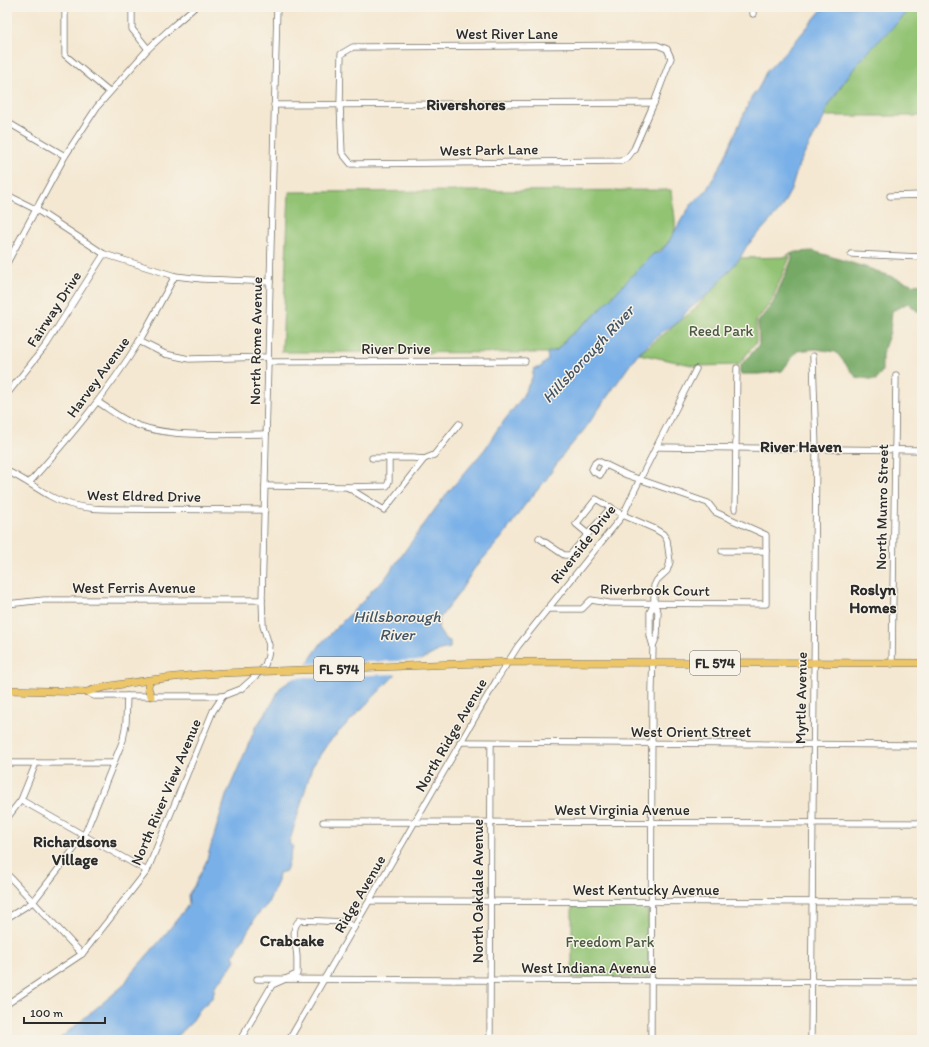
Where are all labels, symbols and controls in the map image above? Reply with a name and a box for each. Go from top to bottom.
street label: West River Lane [456,25,558,43]
district label: Rivershores [426,95,506,114]
street label: West Park Lane [440,140,538,160]
street label: Fairway Drive [23,268,85,350]
street label: North Rome Avenue [246,277,266,405]
water label: Hillsborough River [538,300,639,407]
park label: Reed Park [689,322,754,340]
street label: Harvey Avenue [63,333,133,421]
street label: River Drive [361,340,431,358]
district label: River Haven [760,437,843,456]
street label: North Munro Street [872,443,892,570]
street label: West Eldred Drive [87,486,201,506]
street label: Riverside Drive [547,501,619,587]
street label: West Ferris Avenue [72,579,196,597]
street label: Riverbrook Court [600,580,710,600]
district label: Roslyn Homes [849,580,897,617]
water label: Hillsborough River [353,607,441,644]
road number: FL 574 [690,651,740,675]
street label: Myrtle Avenue [791,652,811,744]
road number: FL 574 [314,657,364,681]
street label: North Ridge Avenue [411,675,491,795]
street label: North River View Avenue [127,716,205,868]
street label: West Orient Street [631,723,752,741]
street label: West Virginia Avenue [554,801,690,819]
street label: North Oakdale Avenue [469,819,487,963]
district label: Richardsons Village [33,832,117,870]
street label: Ridge Avenue [330,852,390,936]
street label: West Kentucky Avenue [573,881,719,899]
district label: Crabcake [260,931,325,950]
park label: Freedom Park [566,933,655,951]
street label: West Indiana Avenue [521,959,657,977]
scale bar [24,999,105,1025]
text: 100 m [30,1006,63,1020]

